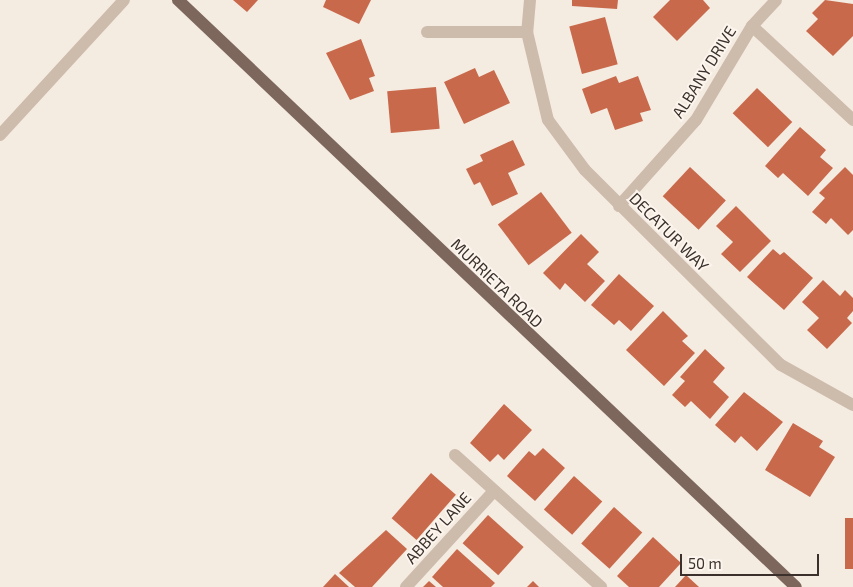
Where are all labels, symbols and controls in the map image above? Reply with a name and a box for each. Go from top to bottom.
street label: ALBANY DRIVE [668,22,740,122]
street label: DECATUR WAY [625,188,713,276]
street label: MURRIETA ROAD [447,234,547,332]
street label: ABBEY LANE [401,488,475,568]
scale bar [683,544,822,576]
text: 50 m [688,554,722,572]

